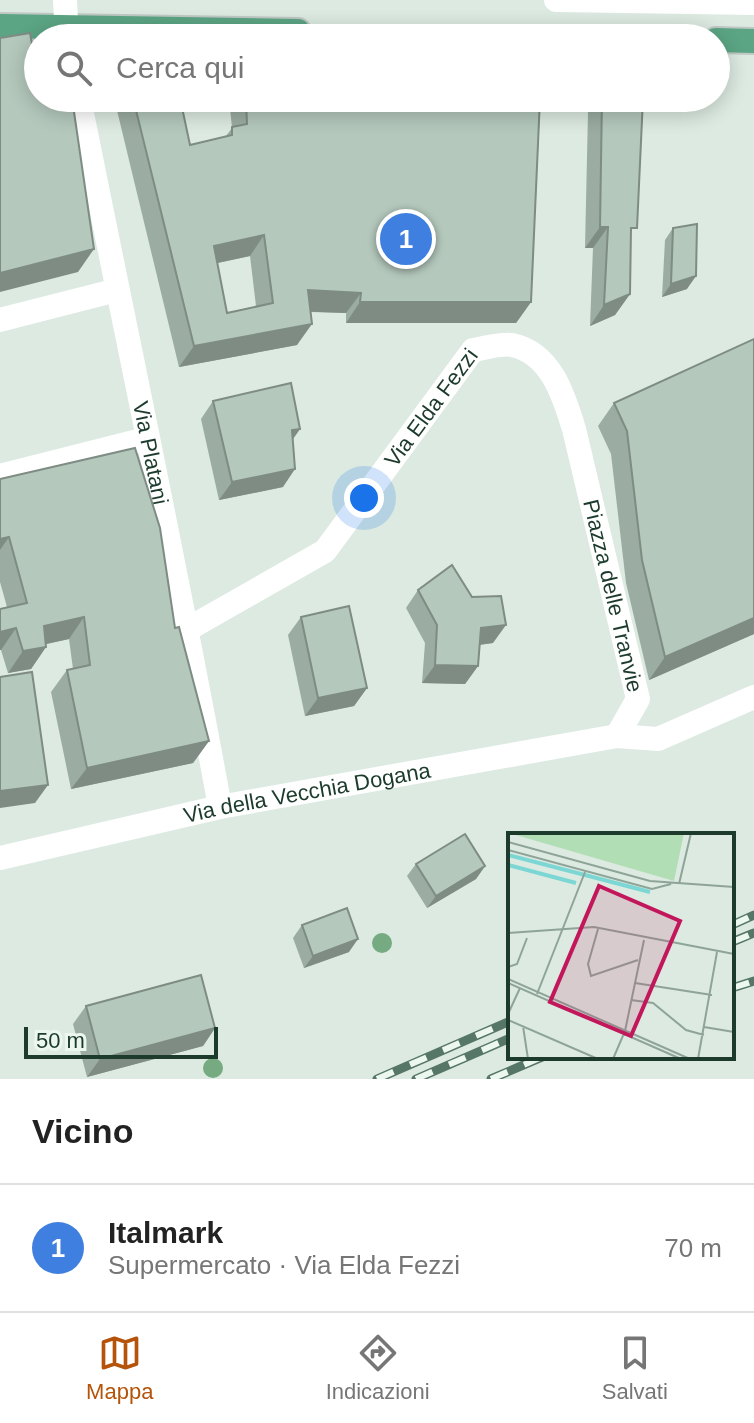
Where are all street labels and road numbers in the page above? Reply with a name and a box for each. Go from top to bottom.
street label: Via Elda Fezzi [379,344,483,472]
street label: Via Platani [128,399,173,507]
street label: Piazza delle Tranvie [578,497,648,694]
street label: Via della Vecchia Dogana [181,757,433,828]

